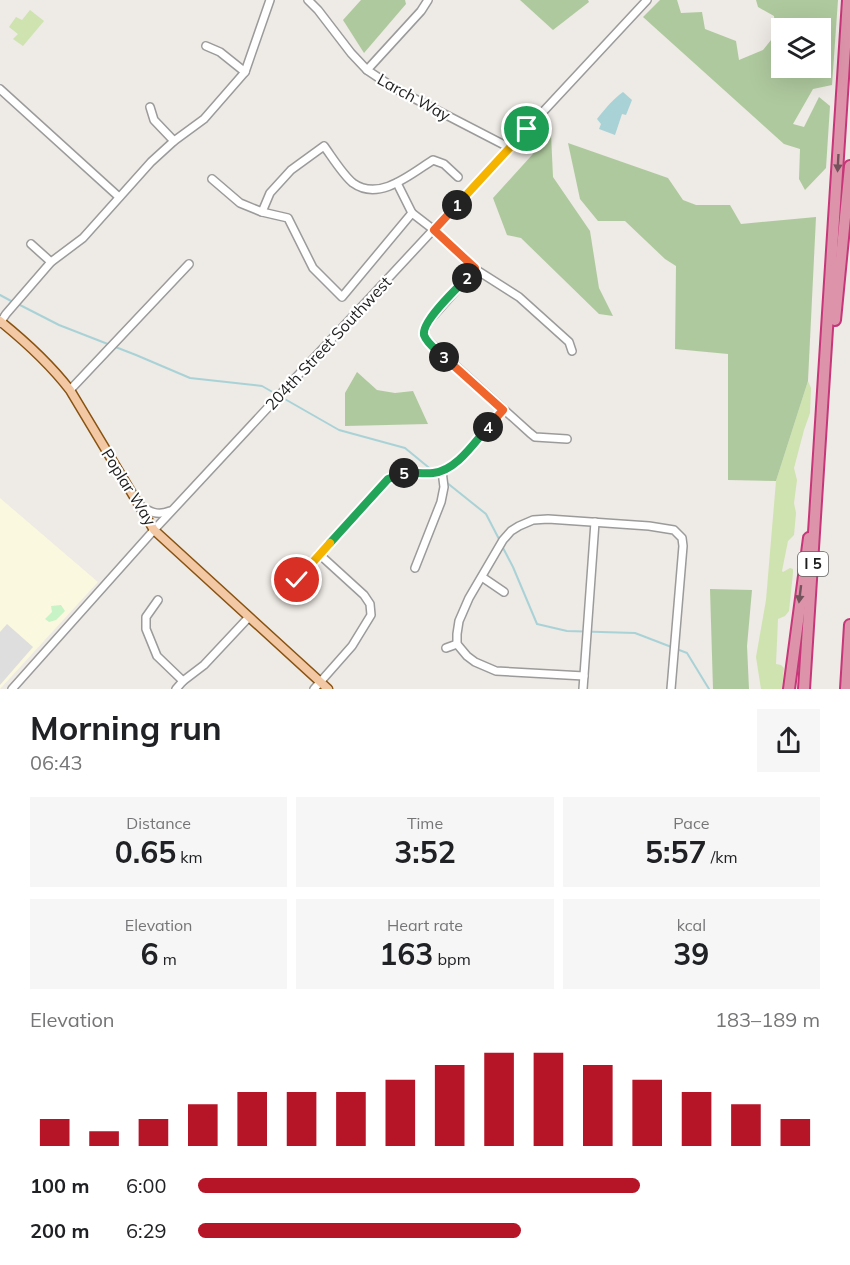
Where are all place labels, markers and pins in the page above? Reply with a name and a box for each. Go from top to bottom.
pin [501,103,552,154]
pin: 1 [442,190,472,220]
pin: 2 [452,263,482,293]
pin: 3 [429,342,459,372]
pin: 4 [473,412,503,442]
pin: 5 [389,458,419,488]
pin [271,554,322,605]

